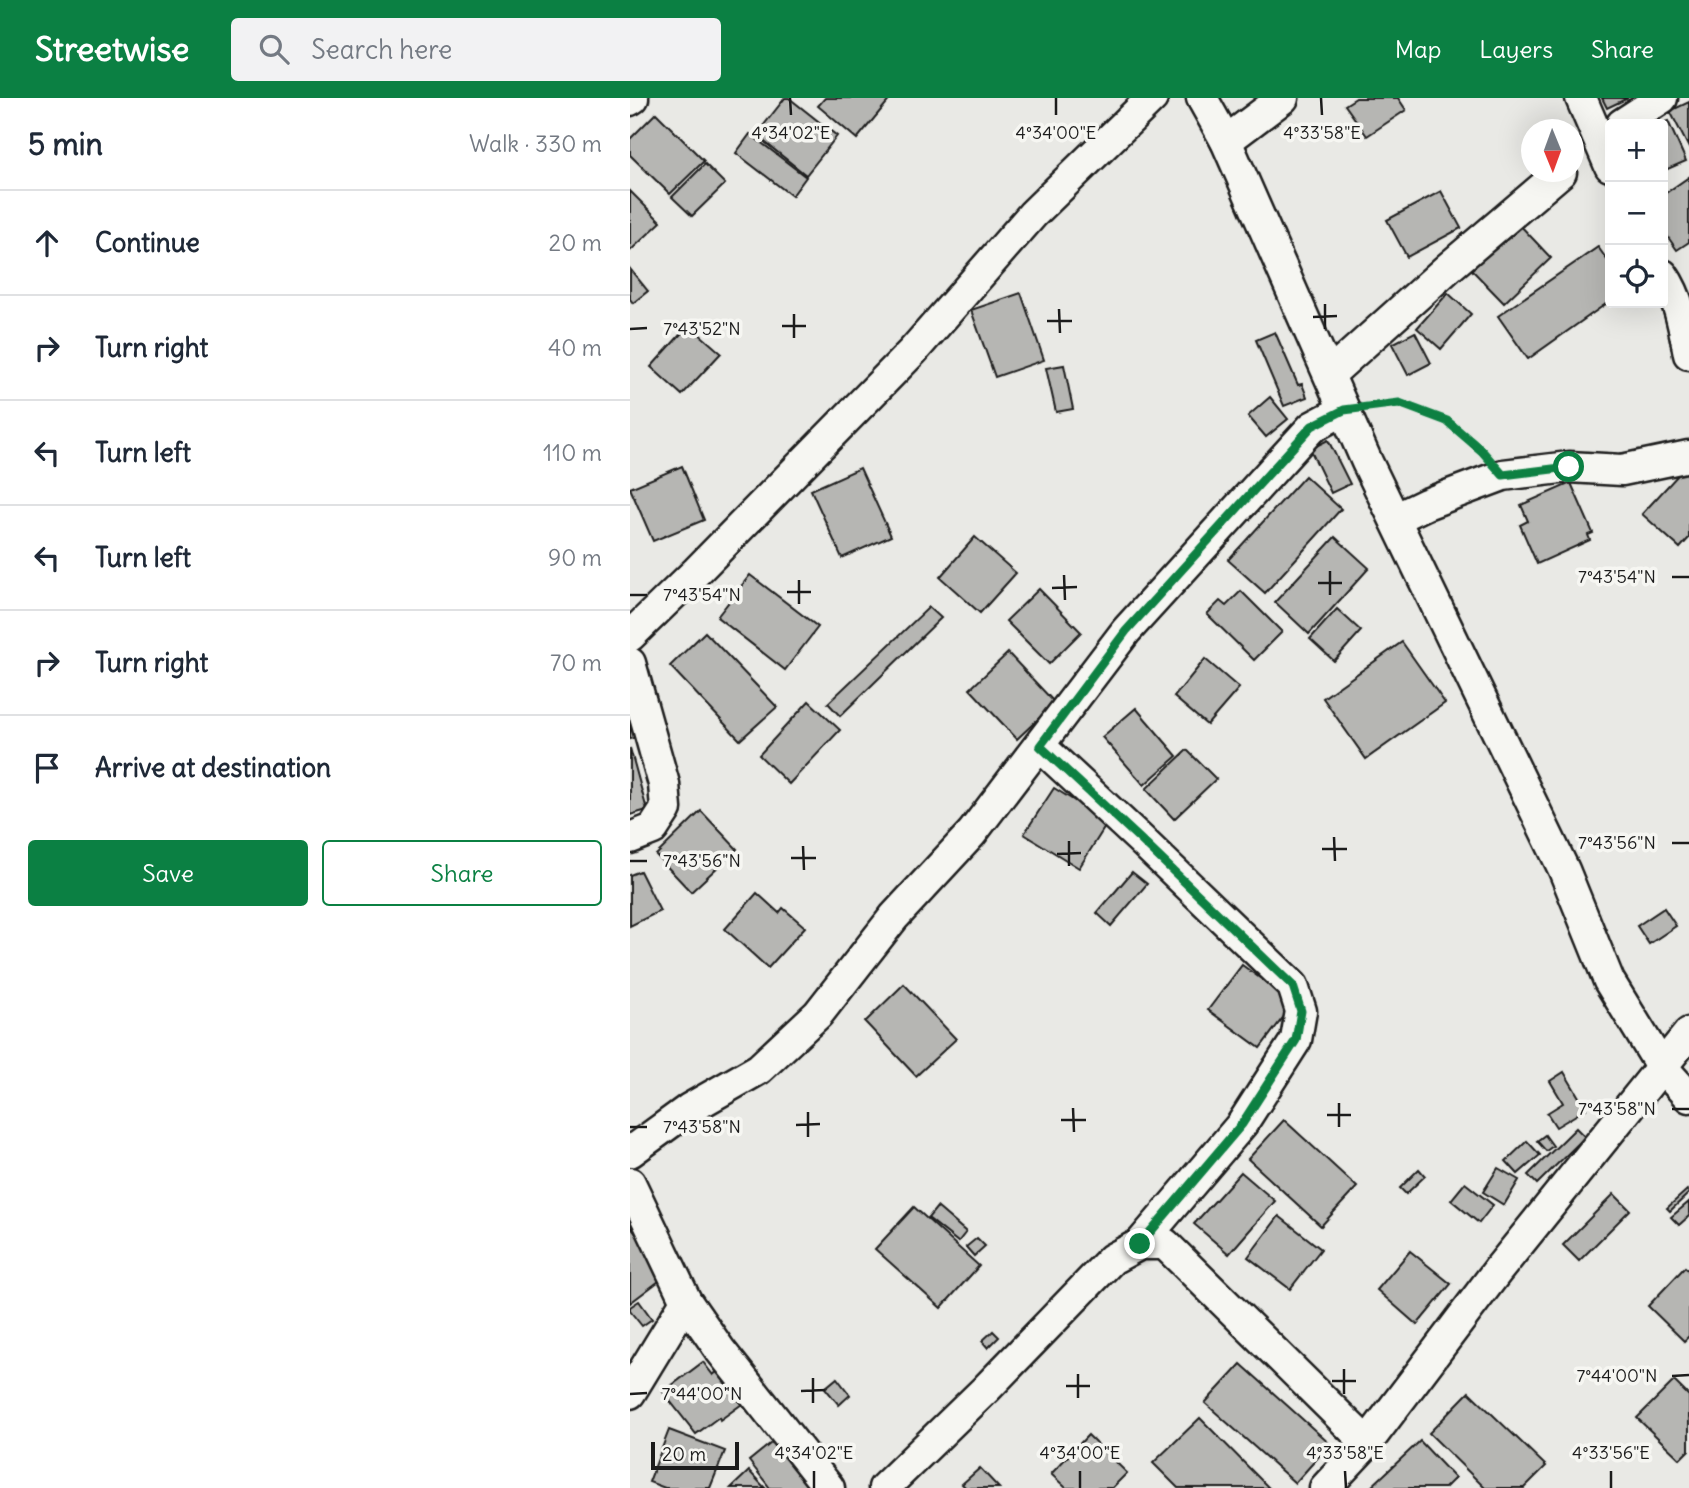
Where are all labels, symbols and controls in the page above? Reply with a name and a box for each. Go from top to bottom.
search box [231,18,721,81]
text: Streetwise [35,28,189,70]
icon: search [255,30,293,68]
text: Search here [311,33,452,66]
text: Map [1395,34,1441,64]
text: Layers [1479,34,1553,64]
text: Share [1591,34,1654,64]
north arrow [1521,119,1584,182]
map controls [1605,119,1668,308]
button: + [1605,119,1668,182]
text: 4°34'02"E [752,121,830,144]
text: 4°34'00"E [1016,121,1096,144]
text: 4°33'58"E [1283,121,1361,144]
text: 5 min [28,125,103,163]
text: Walk · 330 m [469,129,602,158]
button: − [1605,182,1668,245]
icon: ahead [28,224,66,262]
text: Continue [95,226,200,259]
text: 20 m [549,228,602,257]
button: locate [1605,245,1668,308]
text: 7°43'52"N [663,317,741,340]
icon: right [28,329,66,367]
text: Turn right [95,331,208,364]
text: 40 m [548,333,602,362]
icon: left [28,434,66,472]
text: Turn left [95,436,191,469]
text: 110 m [543,438,602,467]
route start [1553,451,1584,482]
icon: left [28,539,66,577]
text: Turn left [95,541,191,574]
text: 90 m [548,543,602,572]
text: 7°43'54"N [1578,565,1656,588]
text: 7°43'54"N [663,583,741,606]
icon: right [28,644,66,682]
text: Turn right [95,646,208,679]
text: 70 m [550,648,602,677]
icon: arrive [28,749,66,787]
text: Arrive at destination [95,751,331,784]
text: 7°43'56"N [1578,831,1656,854]
button: Save [28,840,308,906]
button: Share [322,840,602,906]
text: 7°43'56"N [663,849,741,872]
text: 7°43'58"N [1578,1097,1656,1120]
text: 7°43'58"N [663,1115,741,1138]
route end [1124,1228,1155,1259]
text: 7°44'00"N [1577,1364,1657,1387]
text: 7°44'00"N [662,1382,742,1405]
scale bar [651,1439,738,1471]
text: 4°34'02"E [775,1441,853,1464]
text: 4°34'00"E [1040,1441,1120,1464]
text: 4°33'58"E [1306,1441,1384,1464]
text: 4°33'56"E [1572,1441,1650,1464]
text: 20 m [662,1442,706,1466]

